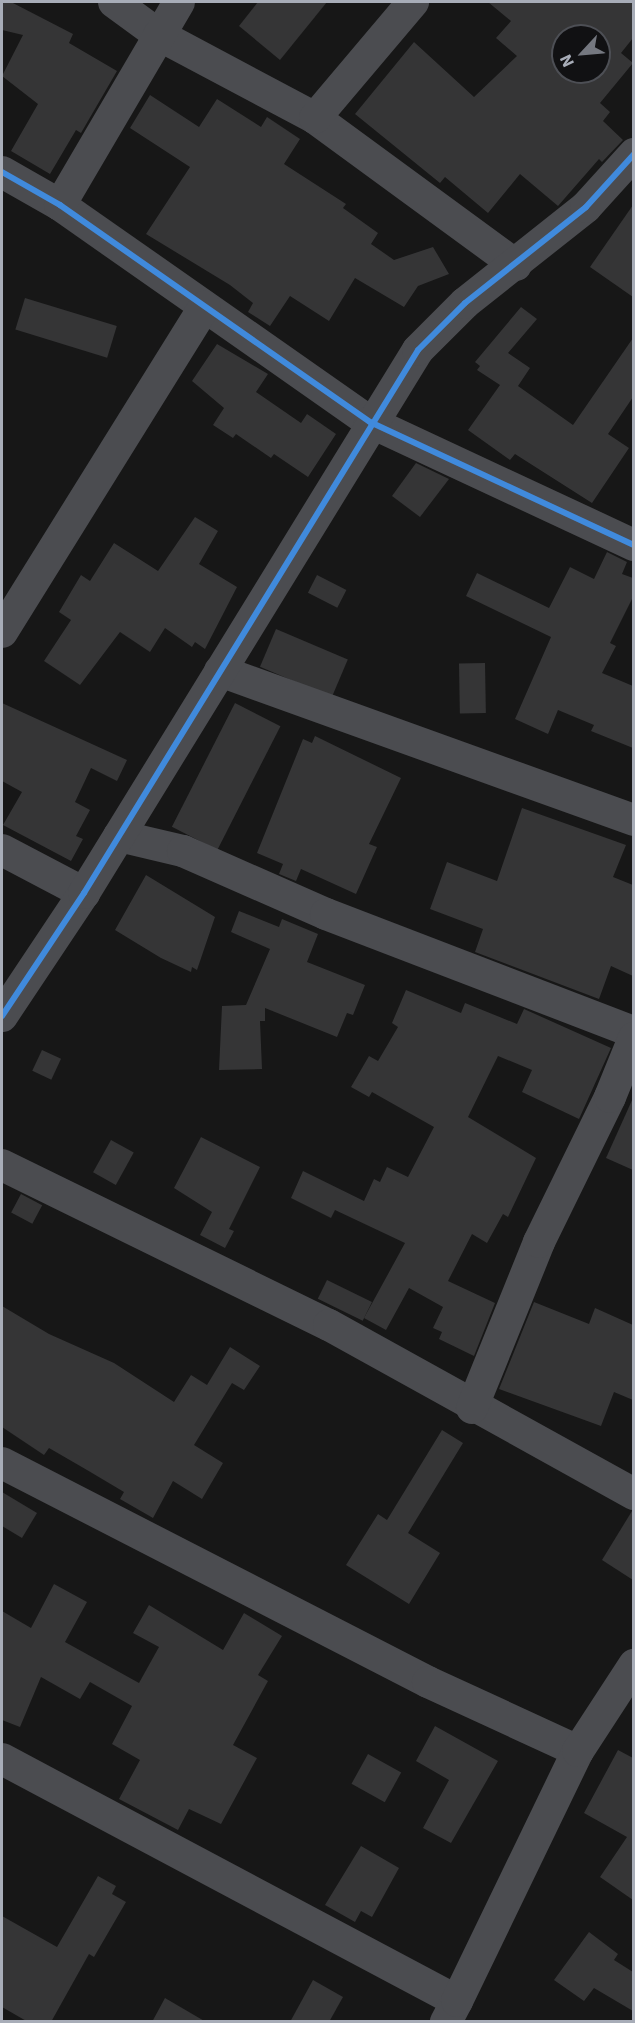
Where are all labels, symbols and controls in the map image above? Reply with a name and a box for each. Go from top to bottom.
north arrow [551,24,611,84]
text: N [555,51,578,71]

